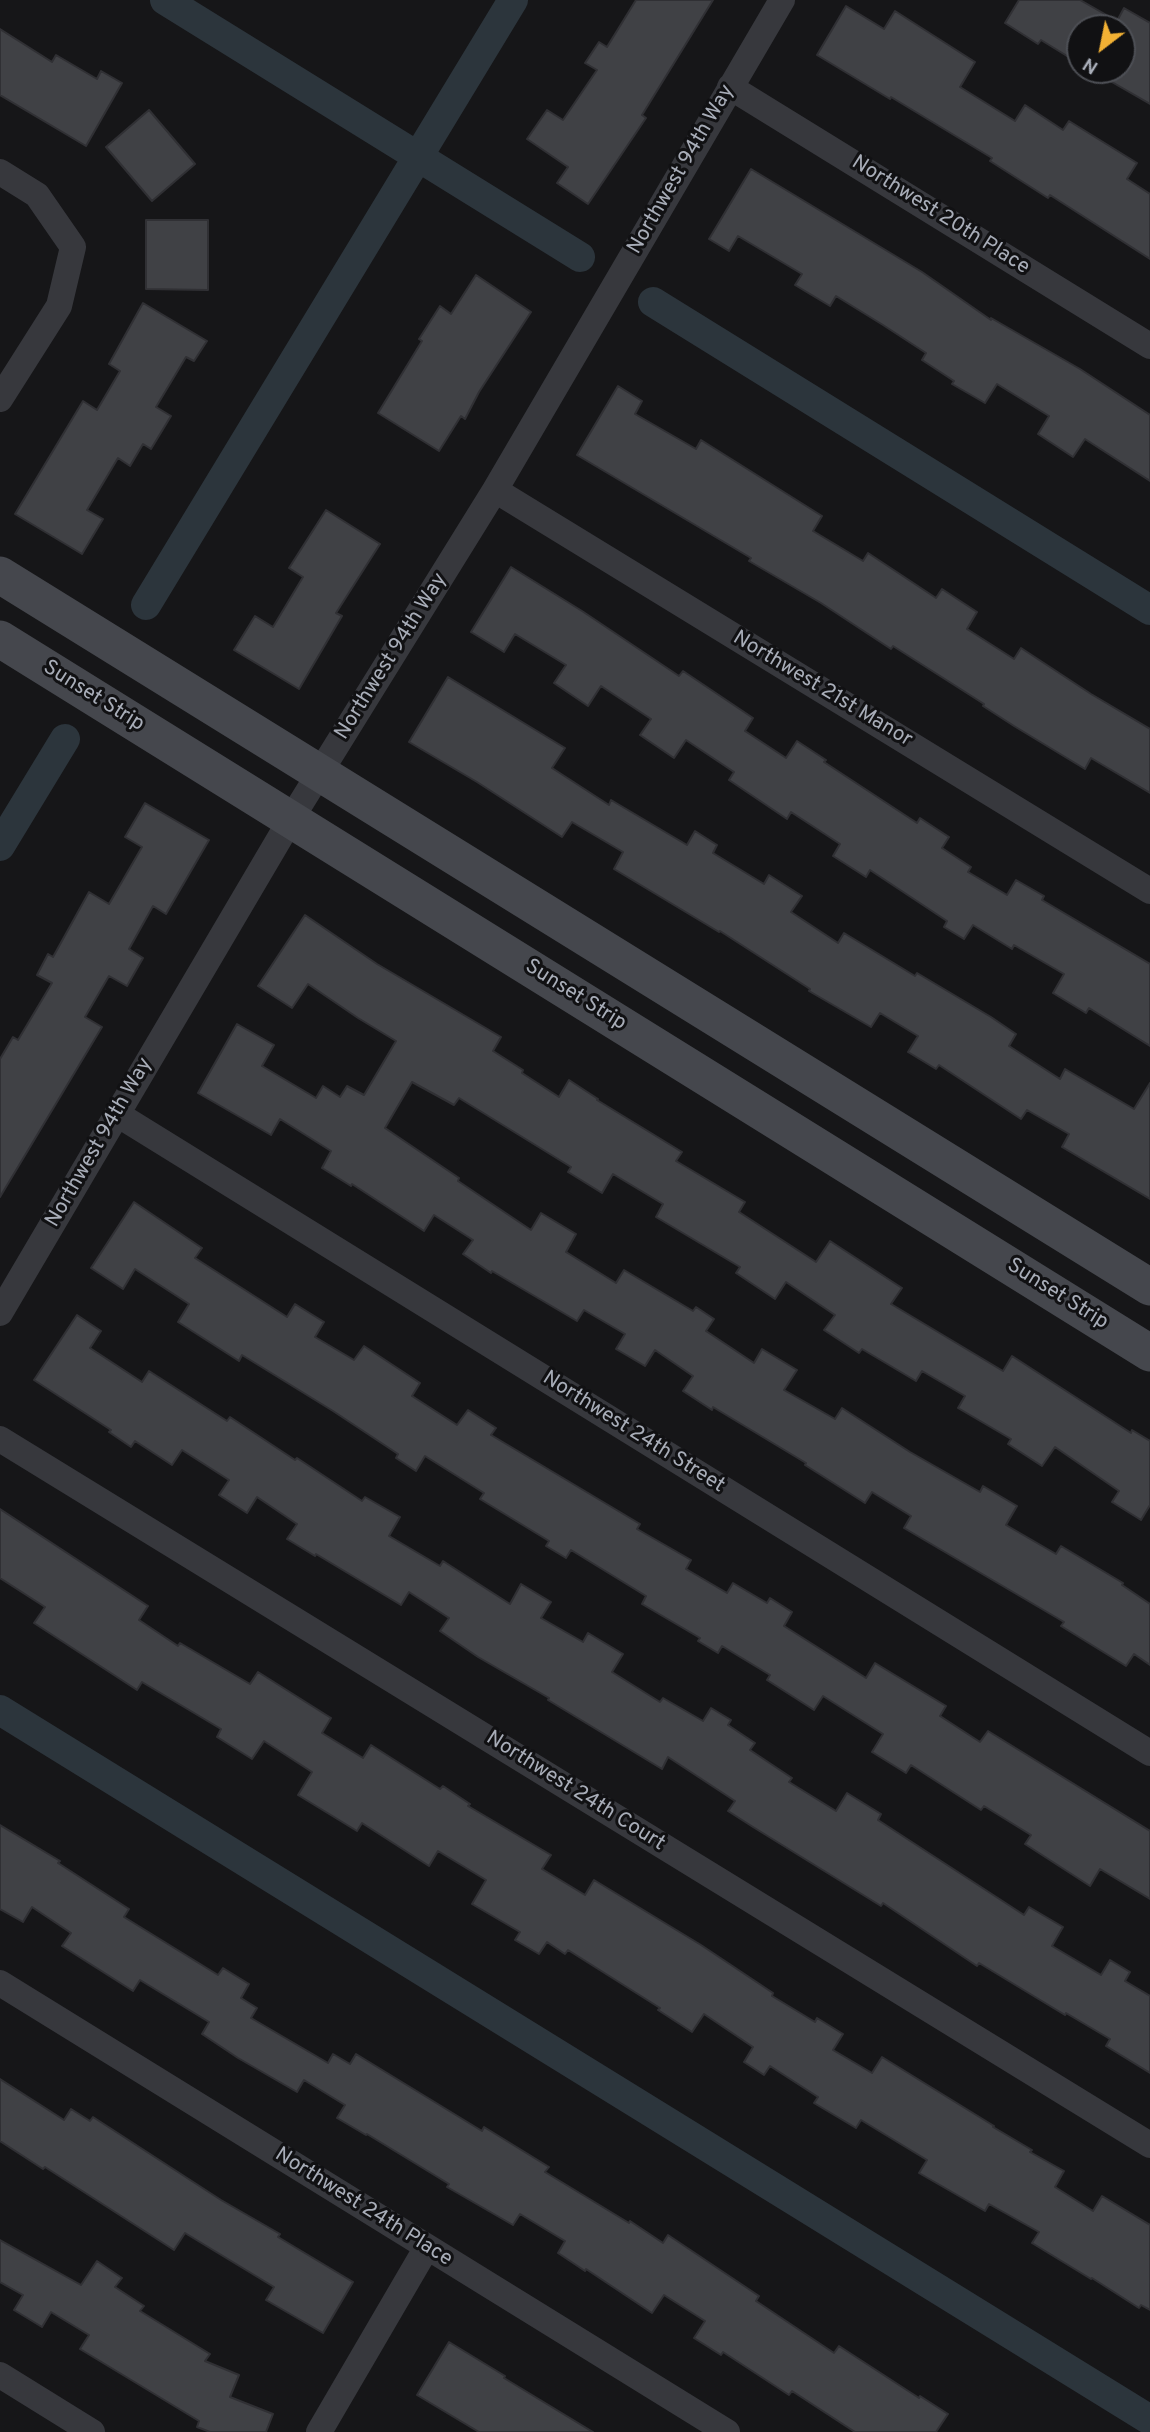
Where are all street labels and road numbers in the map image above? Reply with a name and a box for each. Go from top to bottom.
street label: Northwest 94th Way [623,81,741,259]
street label: Northwest 20th Place [846,151,1034,281]
street label: Northwest 94th Way [331,569,453,745]
street label: Northwest 21st Manor [728,626,916,754]
street label: Sunset Strip [38,656,148,738]
street label: Sunset Strip [520,955,630,1037]
street label: Northwest 94th Way [41,1054,159,1232]
street label: Sunset Strip [1002,1254,1112,1336]
street label: Northwest 24th Street [537,1367,729,1499]
street label: Northwest 24th Court [481,1727,669,1857]
street label: Northwest 24th Place [270,2143,456,2273]

